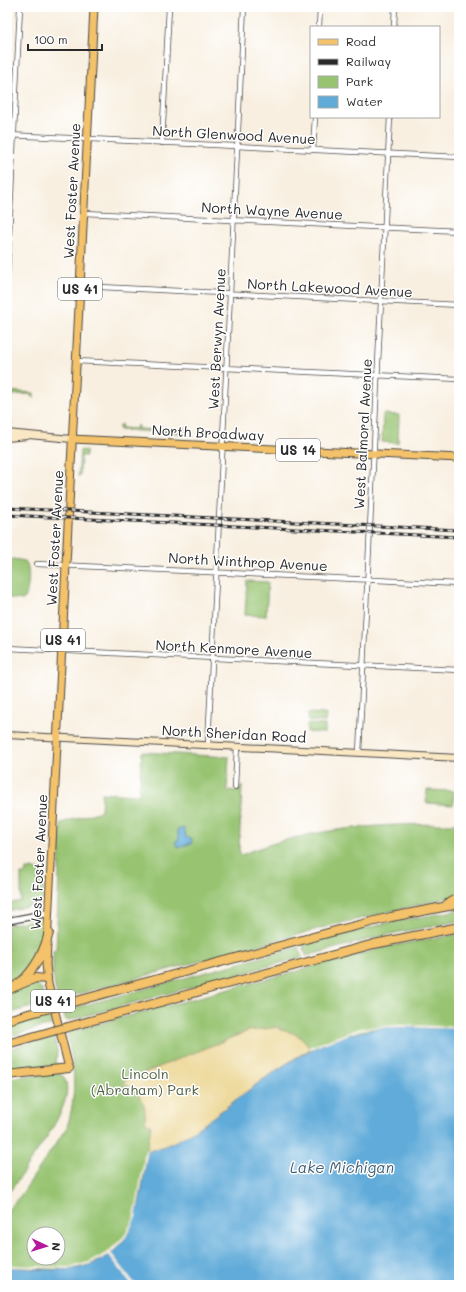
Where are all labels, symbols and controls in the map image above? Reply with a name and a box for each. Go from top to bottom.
scale bar [28,26,102,52]
legend [310,26,440,118]
text: 100 m [34,31,68,47]
text: Road [346,33,376,49]
text: Railway [346,53,391,69]
text: Park [346,73,373,89]
text: Water [346,93,383,109]
street label: North Glenwood Avenue [152,121,316,148]
street label: West Foster Avenue [58,123,85,259]
street label: North Wayne Avenue [201,197,343,224]
street label: West Berwyn Avenue [203,268,230,410]
street label: North Lakewood Avenue [247,274,413,301]
road number: US 41 [58,278,102,300]
street label: West Balmoral Avenue [349,358,376,510]
street label: North Broadway [151,420,265,445]
road number: US 14 [276,439,320,461]
street label: West Foster Avenue [41,470,68,606]
street label: North Winthrop Avenue [168,548,328,575]
road number: US 41 [41,629,85,651]
street label: North Kenmore Avenue [155,635,313,662]
street label: North Sheridan Road [161,720,307,747]
street label: West Foster Avenue [25,794,52,930]
road number: US 41 [31,990,75,1012]
park label: Lincoln (Abraham) Park [91,1064,199,1099]
water label: Lake Michigan [290,1157,394,1177]
north arrow [26,1226,66,1266]
text: N [49,1242,64,1251]

